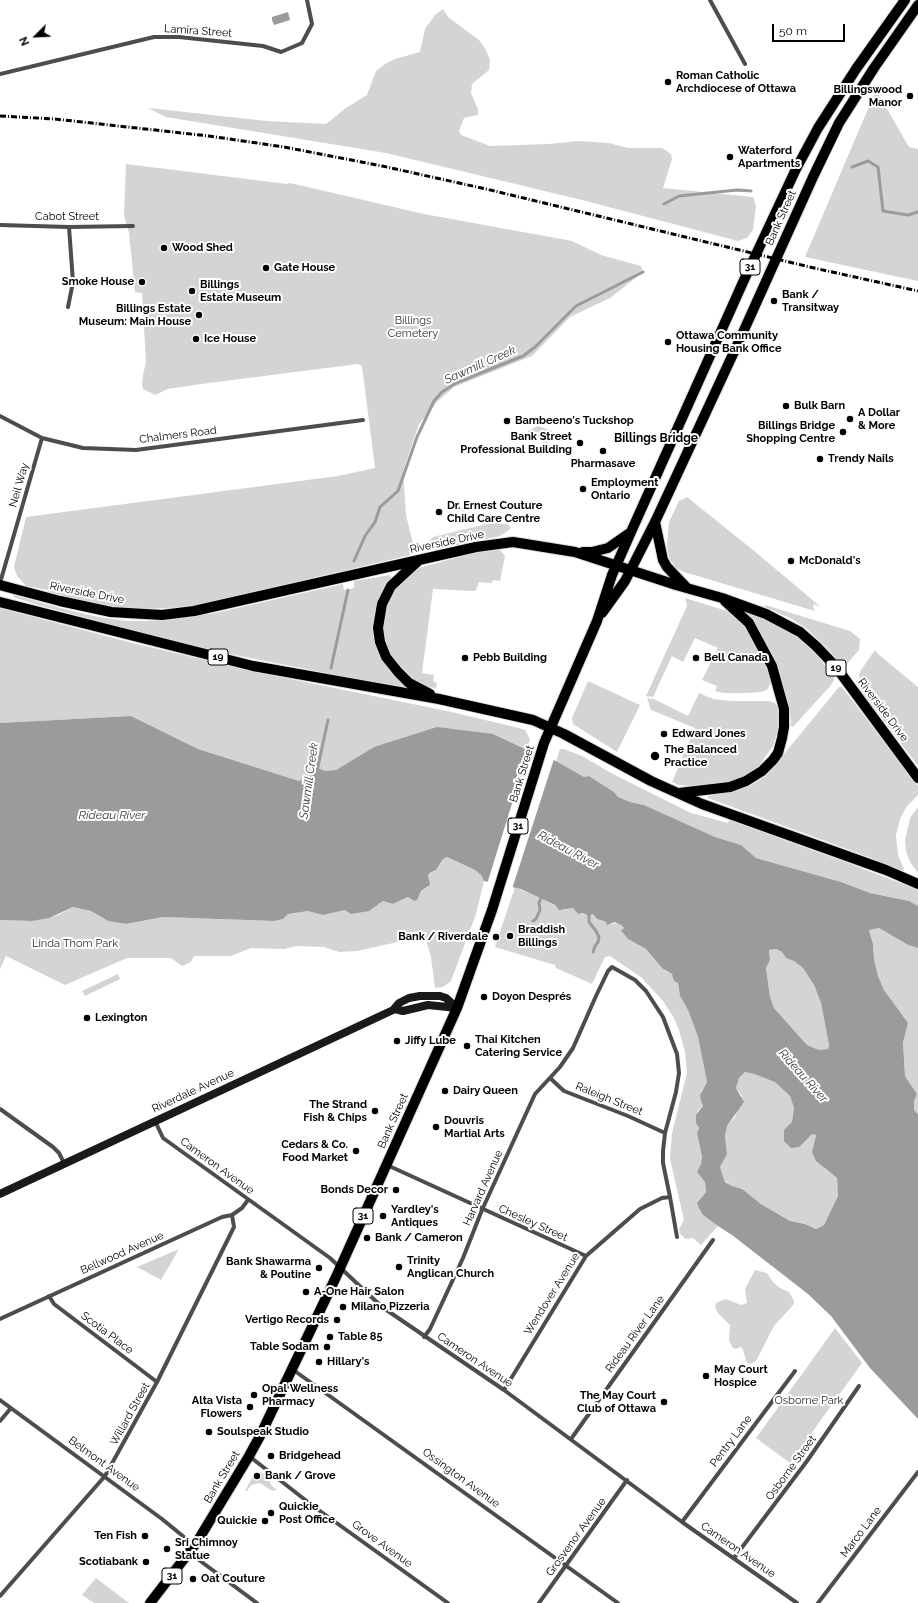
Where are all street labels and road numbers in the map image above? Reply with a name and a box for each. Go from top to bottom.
street label: Lamira Street [164,22,232,40]
street label: Bank Street [763,188,799,248]
street label: Cabot Street [35,210,99,224]
road number: 31 [740,259,760,275]
street label: Chalmers Road [139,424,217,446]
street label: Neil Way [6,461,32,509]
street label: Riverside Drive [409,528,485,556]
street label: Riverside Drive [49,579,125,607]
road number: 19 [208,649,228,665]
road number: 19 [826,660,846,676]
street label: Riverside Drive [855,676,911,744]
street label: Bank Street [507,744,537,804]
road number: 31 [508,818,528,834]
street label: Riverdale Avenue [150,1066,236,1116]
street label: Raleigh Street [573,1079,645,1119]
street label: Bank Street [375,1091,411,1151]
street label: Cameron Avenue [177,1135,257,1197]
street label: Harvard Avenue [460,1148,506,1228]
street label: Chesley Street [496,1202,570,1244]
road number: 31 [353,1208,373,1224]
street label: Bellwood Avenue [78,1229,166,1277]
street label: Wendover Avenue [521,1251,583,1337]
street label: Rideau River Lane [603,1293,667,1375]
street label: Scotia Place [78,1309,136,1357]
street label: Cameron Avenue [435,1330,515,1390]
street label: Willard Street [107,1380,153,1448]
street label: Pentry Lane [707,1413,755,1469]
street label: Osborne Street [763,1433,819,1503]
street label: Belmont Avenue [66,1434,142,1494]
street label: Ossington Avenue [420,1445,502,1511]
street label: Bank Street [201,1448,243,1506]
street label: Grosvenor Avenue [543,1495,609,1579]
street label: Marco Lane [838,1504,884,1560]
street label: Grove Avenue [349,1518,415,1570]
street label: Cameron Avenue [698,1519,778,1581]
road number: 31 [162,1568,182,1584]

